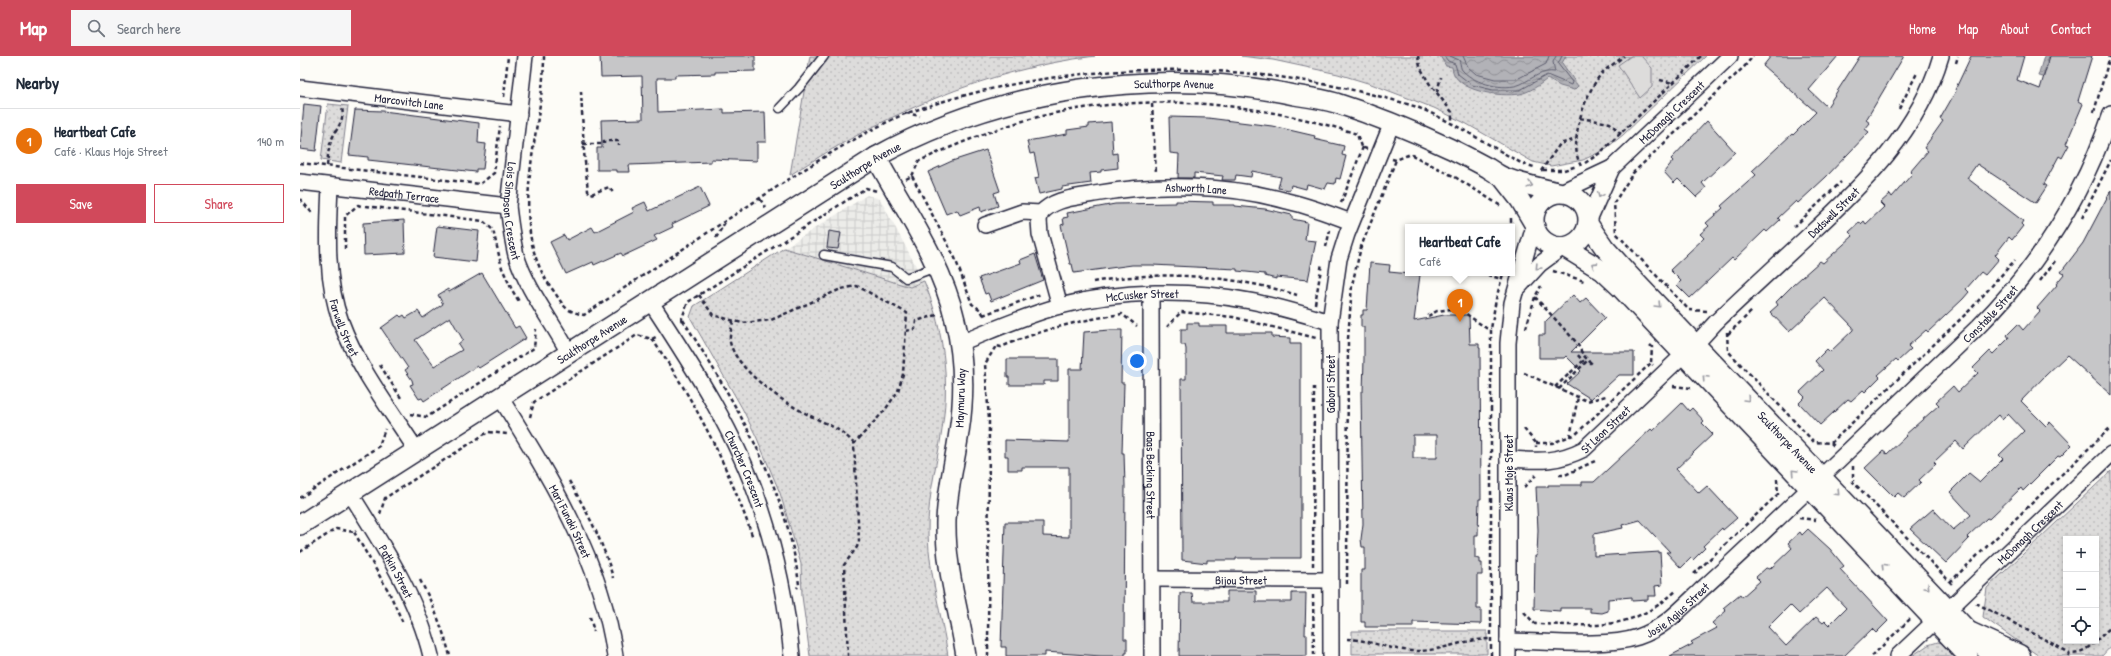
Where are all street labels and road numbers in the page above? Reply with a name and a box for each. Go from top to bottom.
street label: Sculthorpe Avenue [1134,74,1215,93]
street label: McDonagh Crescent [1634,76,1709,147]
street label: Marcovitch Lane [374,88,445,114]
street label: Sculthorpe Avenue [826,137,903,193]
street label: Lois Simpson Crescent [499,161,526,263]
street label: Ashworth Lane [1165,178,1228,198]
street label: Redpath Terrace [368,182,441,207]
street label: Dadswell Street [1804,182,1864,241]
street label: Constable Street [1958,280,2022,346]
street label: McCusker Street [1105,284,1180,305]
street label: Farwell Street [326,297,364,360]
street label: Sculthorpe Avenue [553,310,630,367]
street label: Gabori Street [1322,354,1339,413]
street label: Maymuru Way [950,368,970,428]
street label: St Leon Street [1577,401,1634,457]
street label: Sculthorpe Avenue [1754,407,1822,477]
street label: Churcher Crescent [721,427,769,510]
street label: Baas Becking Street [1143,431,1160,520]
street label: Klaus Moje Street [1500,434,1517,511]
street label: Mari Funaki Street [545,481,596,561]
street label: McDonagh Crescent [1993,496,2067,567]
street label: Patkin Street [375,541,418,601]
street label: Bijou Street [1215,571,1268,588]
street label: Josie Agius Street [1643,578,1713,641]

